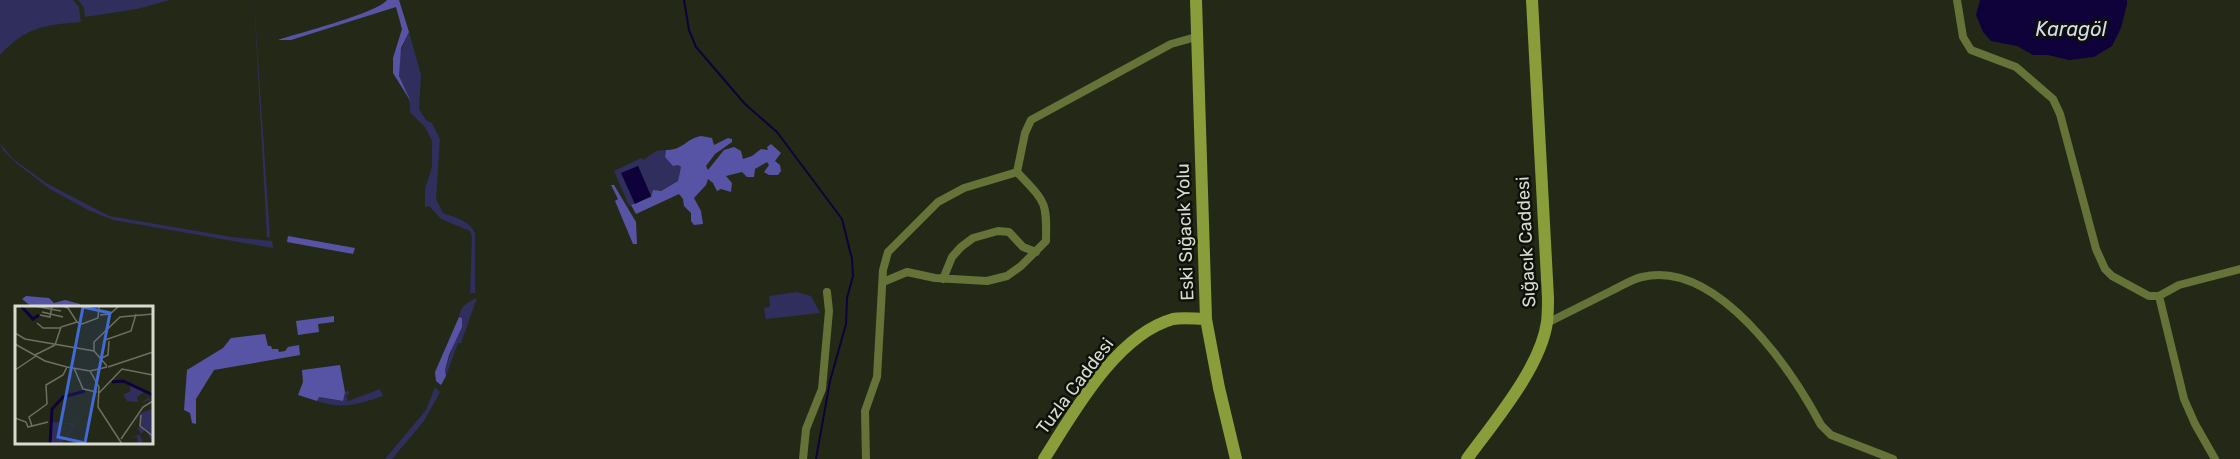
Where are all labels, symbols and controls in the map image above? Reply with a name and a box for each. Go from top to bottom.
water label: Karagöl [2035,17,2108,41]
street label: Eski Sığacık Yolu [1172,163,1198,301]
street label: Sığacık Caddesi [1512,176,1540,308]
inset map [15,306,153,444]
street label: Tuzla Caddesi [1032,334,1118,438]

